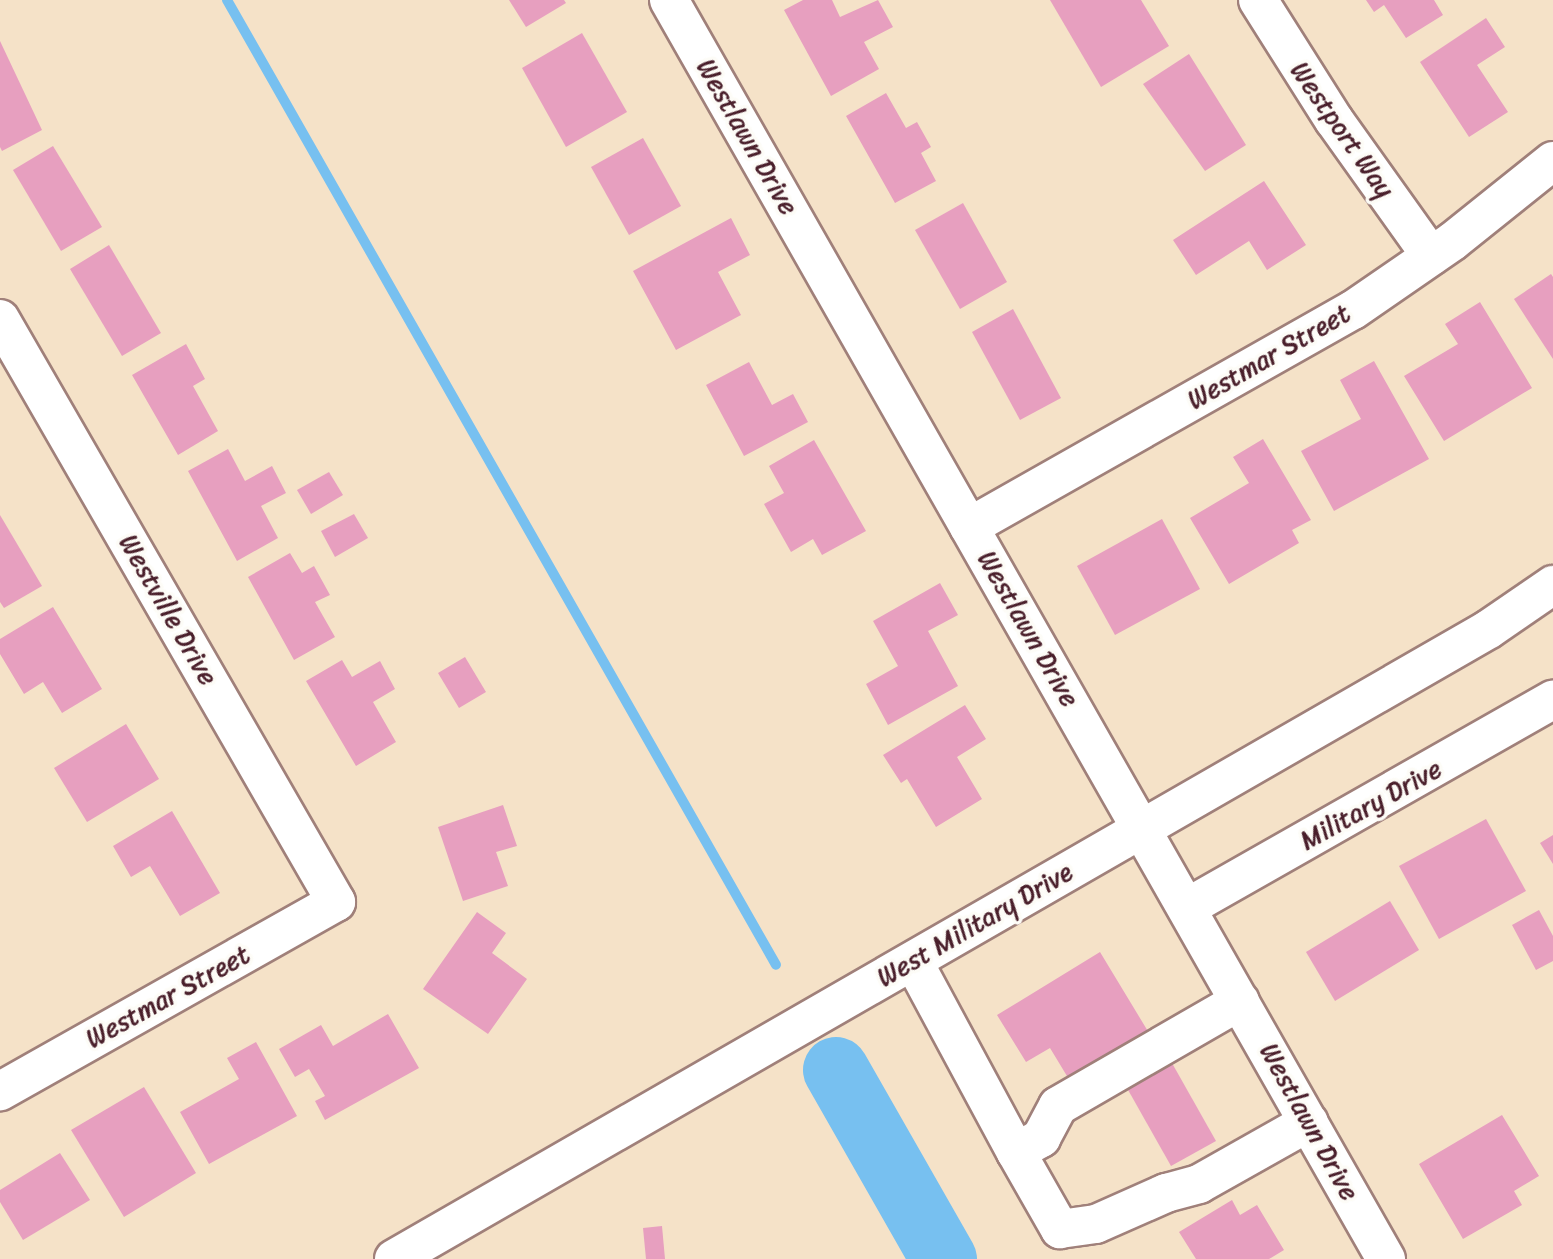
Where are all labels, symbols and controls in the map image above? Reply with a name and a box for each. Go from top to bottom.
street label: Westlawn Drive [690,54,804,220]
street label: Westport Way [1284,56,1400,204]
street label: Westmar Street [1182,298,1356,416]
street label: Westville Drive [112,529,224,691]
street label: Westlawn Drive [971,546,1085,712]
street label: Military Drive [1295,753,1447,857]
street label: West Military Drive [872,856,1078,994]
street label: Westmar Street [81,939,255,1055]
street label: Westlawn Drive [1253,1038,1365,1206]

